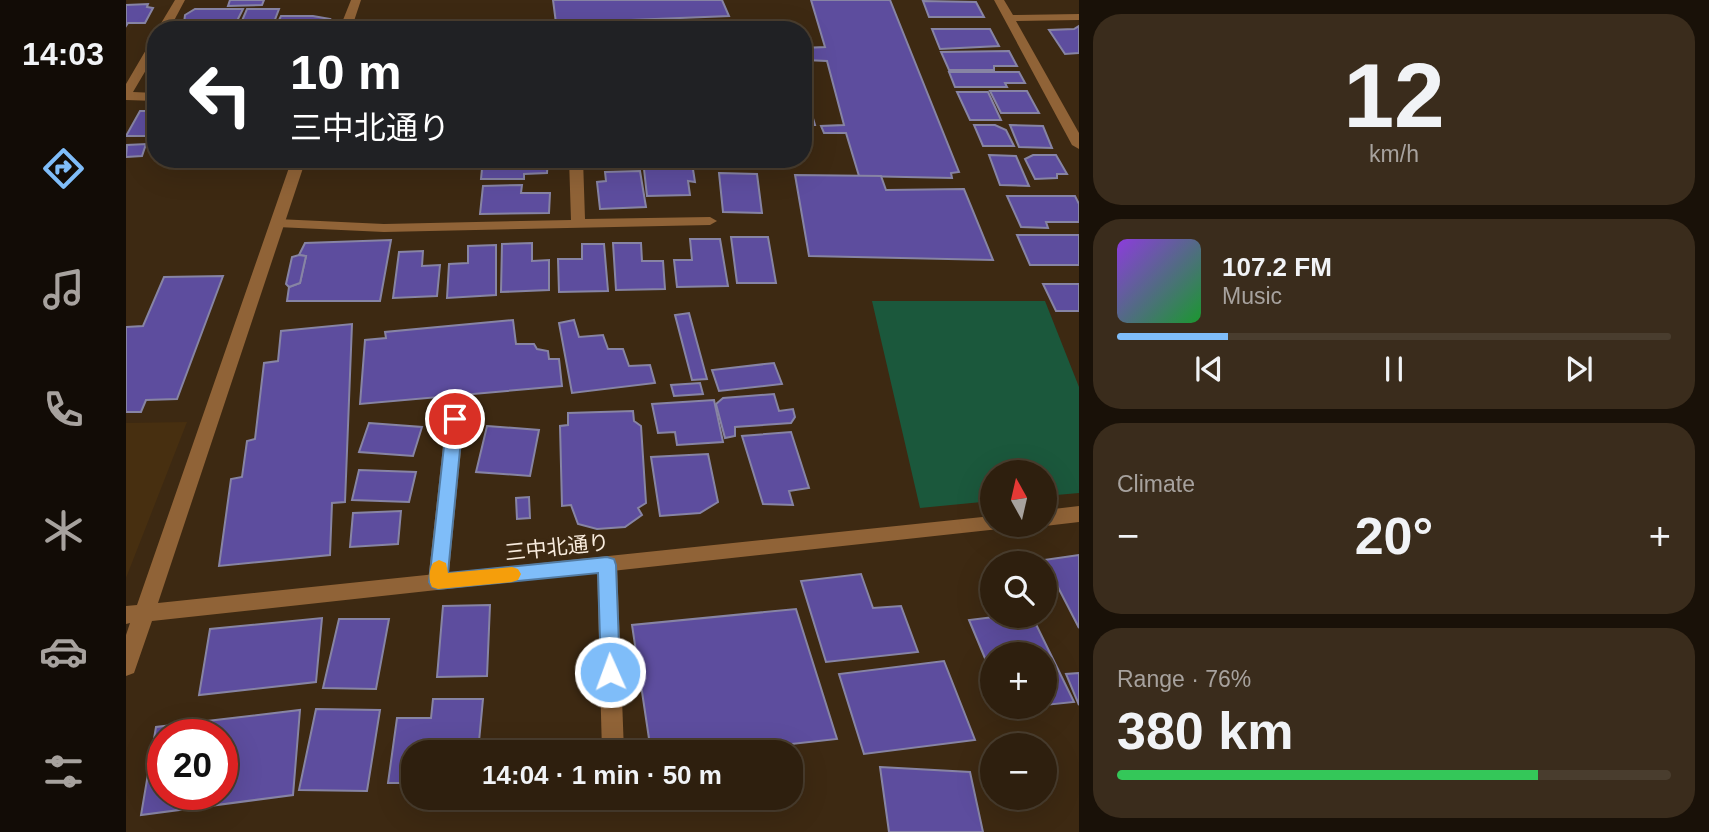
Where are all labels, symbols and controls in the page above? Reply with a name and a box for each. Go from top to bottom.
text: 14:03 [22,36,104,72]
text: 10 m [290,45,402,99]
text: 12 [1343,45,1445,146]
icon: left [175,49,266,140]
text: 三中北通り [290,110,450,146]
text: km/h [1369,141,1419,167]
icon: directions [39,144,88,193]
text: 107.2 FM [1222,252,1332,282]
icon: music [39,265,88,314]
text: Music [1222,283,1282,309]
icon: previous [1190,350,1228,388]
icon: pause [1375,350,1413,388]
icon: next [1560,350,1598,388]
icon: phone [39,385,88,434]
pin [425,389,485,449]
icon: arrive [436,400,474,438]
north arrow [980,460,1057,537]
map controls [980,460,1057,810]
text: Climate [1117,471,1195,497]
icon: climate [39,506,88,555]
text: 20° [1355,507,1433,565]
text: − [1117,515,1139,557]
text: + [1649,515,1671,557]
street label: 三中北通り [504,530,610,564]
button: search [980,551,1057,628]
icon: car [39,627,88,676]
position arrow [573,635,647,709]
button: + [980,642,1057,719]
text: Range · 76% [1117,666,1251,692]
text: 380 km [1117,702,1293,760]
speed limit sign: 20 [147,719,238,810]
button: − [980,733,1057,810]
icon: filters [39,747,88,796]
text: 14:04 · 1 min · 50 m [482,760,722,790]

